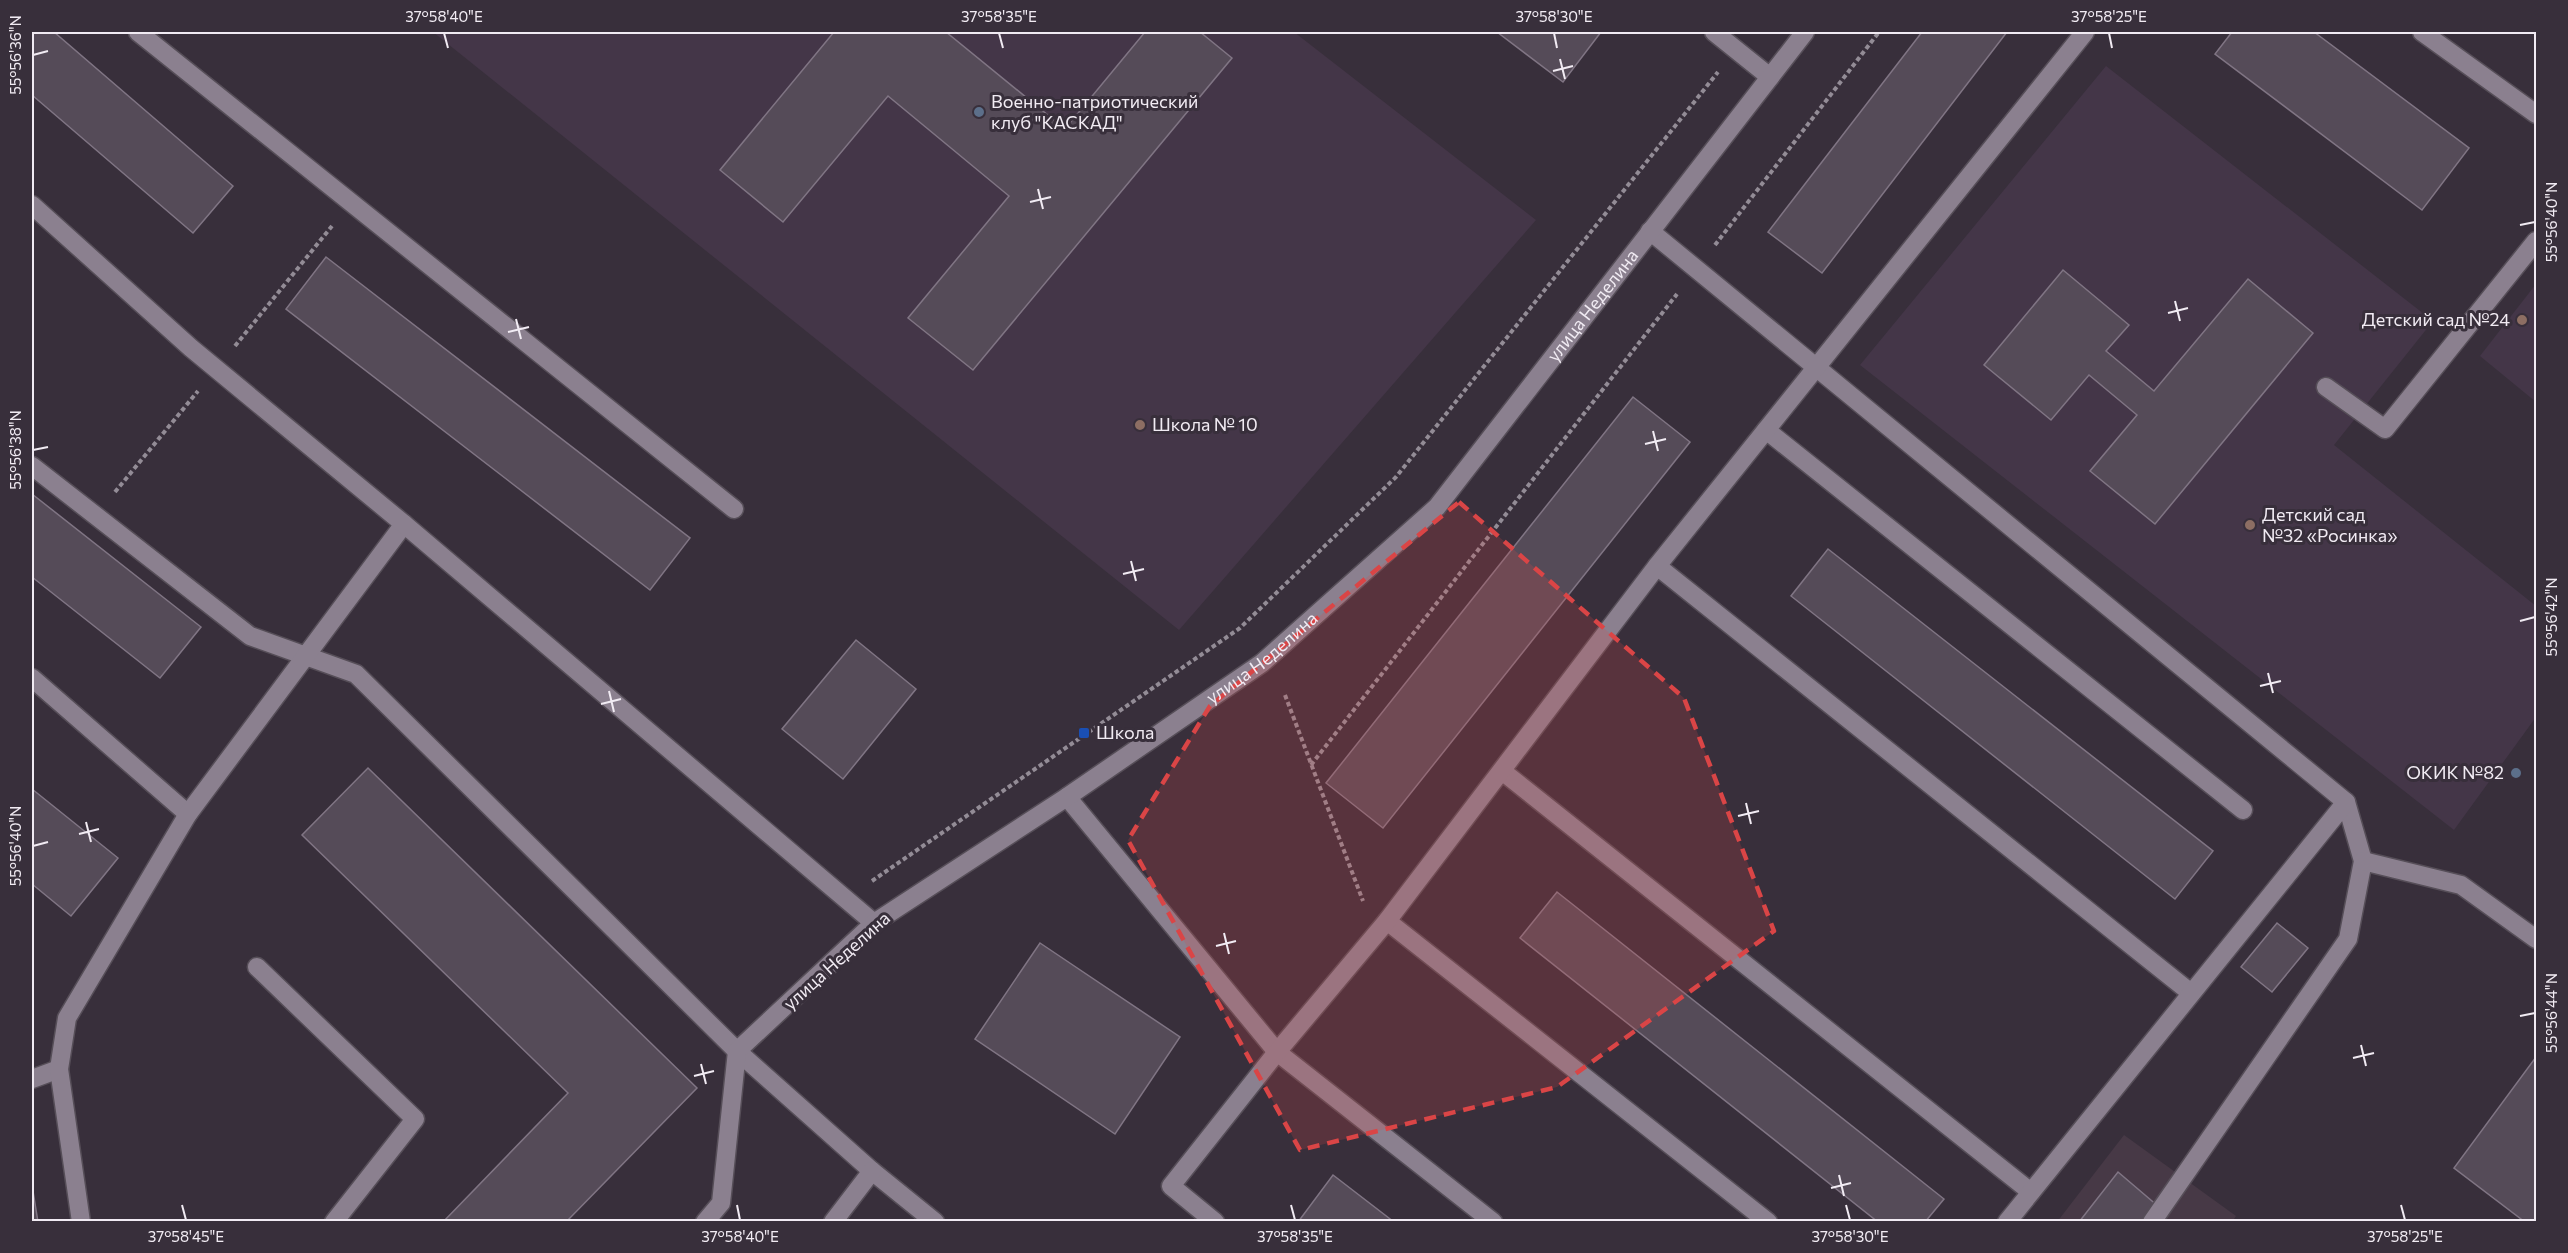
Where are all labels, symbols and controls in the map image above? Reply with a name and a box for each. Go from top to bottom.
text: 37°58'40"E [405,7,483,25]
text: 37°58'35"E [961,7,1037,25]
text: 37°58'30"E [1515,7,1593,25]
text: 37°58'25"E [2071,7,2147,25]
text: 55°56'36"N [6,15,24,95]
place label: Военно-патриотический клуб "КАСКАД" [991,90,1198,133]
marker: Военно-патриотический клуб "КАСКАД" [972,105,986,119]
text: 55°56'40"N [2542,182,2560,262]
street label: улица Неделина [1542,245,1642,366]
place label: Детский сад №24 [2362,308,2510,330]
marker: Детский сад №24 [2515,313,2529,327]
text: 55°56'38"N [6,410,24,490]
place label: Школа № 10 [1152,413,1258,435]
marker: Школа № 10 [1133,418,1147,432]
place label: Детский сад №32 «Росинка» [2262,503,2397,546]
marker: Детский сад №32 «Росинка» [2243,518,2257,532]
text: 55°56'42"N [2542,577,2560,657]
street label: улица Неделина [1202,607,1322,708]
place label: Школа [1096,721,1154,743]
marker: Школа [1077,726,1091,740]
place label: ОКИК №82 [2406,761,2504,783]
marker: ОКИК №82 [2509,766,2523,780]
text: 55°56'40"N [6,806,24,886]
street label: улица Неделина [778,907,894,1014]
text: 55°56'44"N [2542,973,2560,1053]
text: 37°58'45"E [148,1227,224,1245]
text: 37°58'40"E [701,1227,779,1245]
text: 37°58'35"E [1257,1227,1333,1245]
text: 37°58'30"E [1811,1227,1889,1245]
text: 37°58'25"E [2367,1227,2443,1245]

